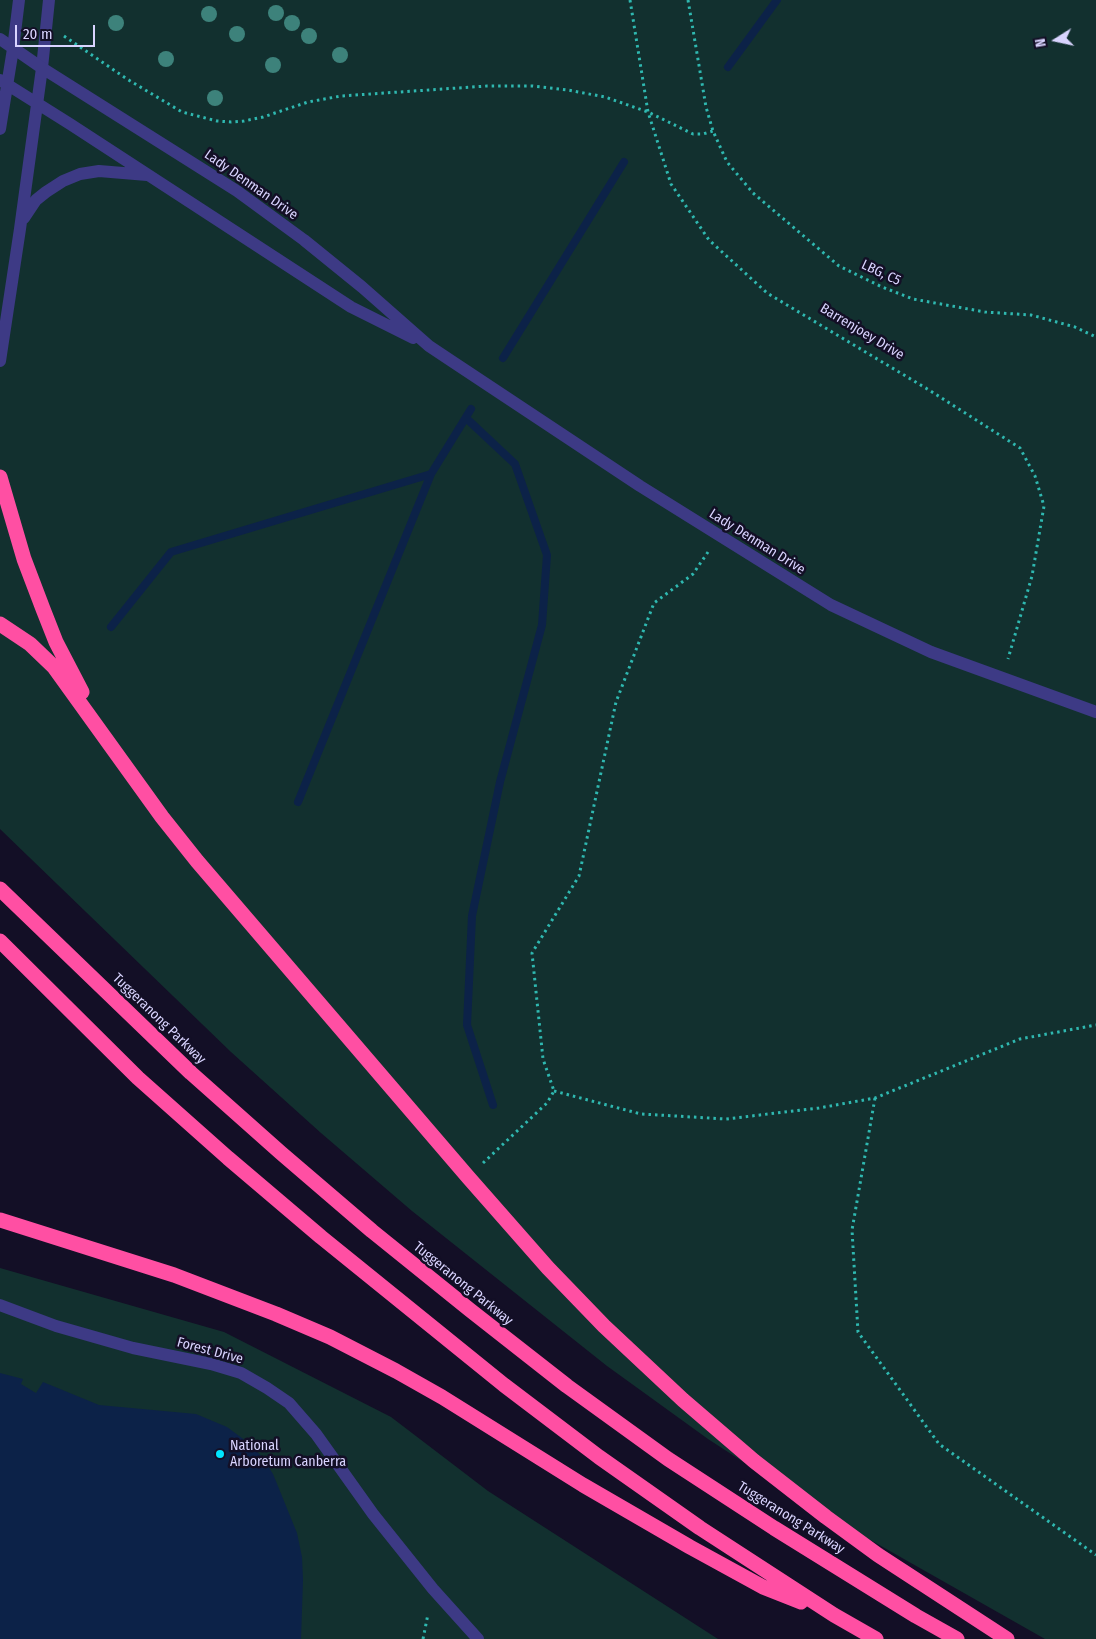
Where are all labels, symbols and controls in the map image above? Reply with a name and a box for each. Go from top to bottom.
scale bar [18,15,98,47]
north arrow [1031,15,1081,65]
text: 20 m [23,25,53,43]
text: N [1032,37,1050,48]
street label: Lady Denman Drive [201,146,301,224]
street label: LBG, C5 [859,257,903,289]
street label: Barrenjoey Drive [817,300,907,364]
street label: Lady Denman Drive [706,506,808,578]
street label: Tuggeranong Parkway [109,970,209,1068]
street label: Tuggeranong Parkway [410,1239,516,1329]
street label: Forest Drive [175,1334,245,1368]
place label: National Arboretum Canberra [230,1438,346,1470]
marker: National Arboretum Canberra [214,1448,226,1460]
street label: Tuggeranong Parkway [734,1478,848,1558]

